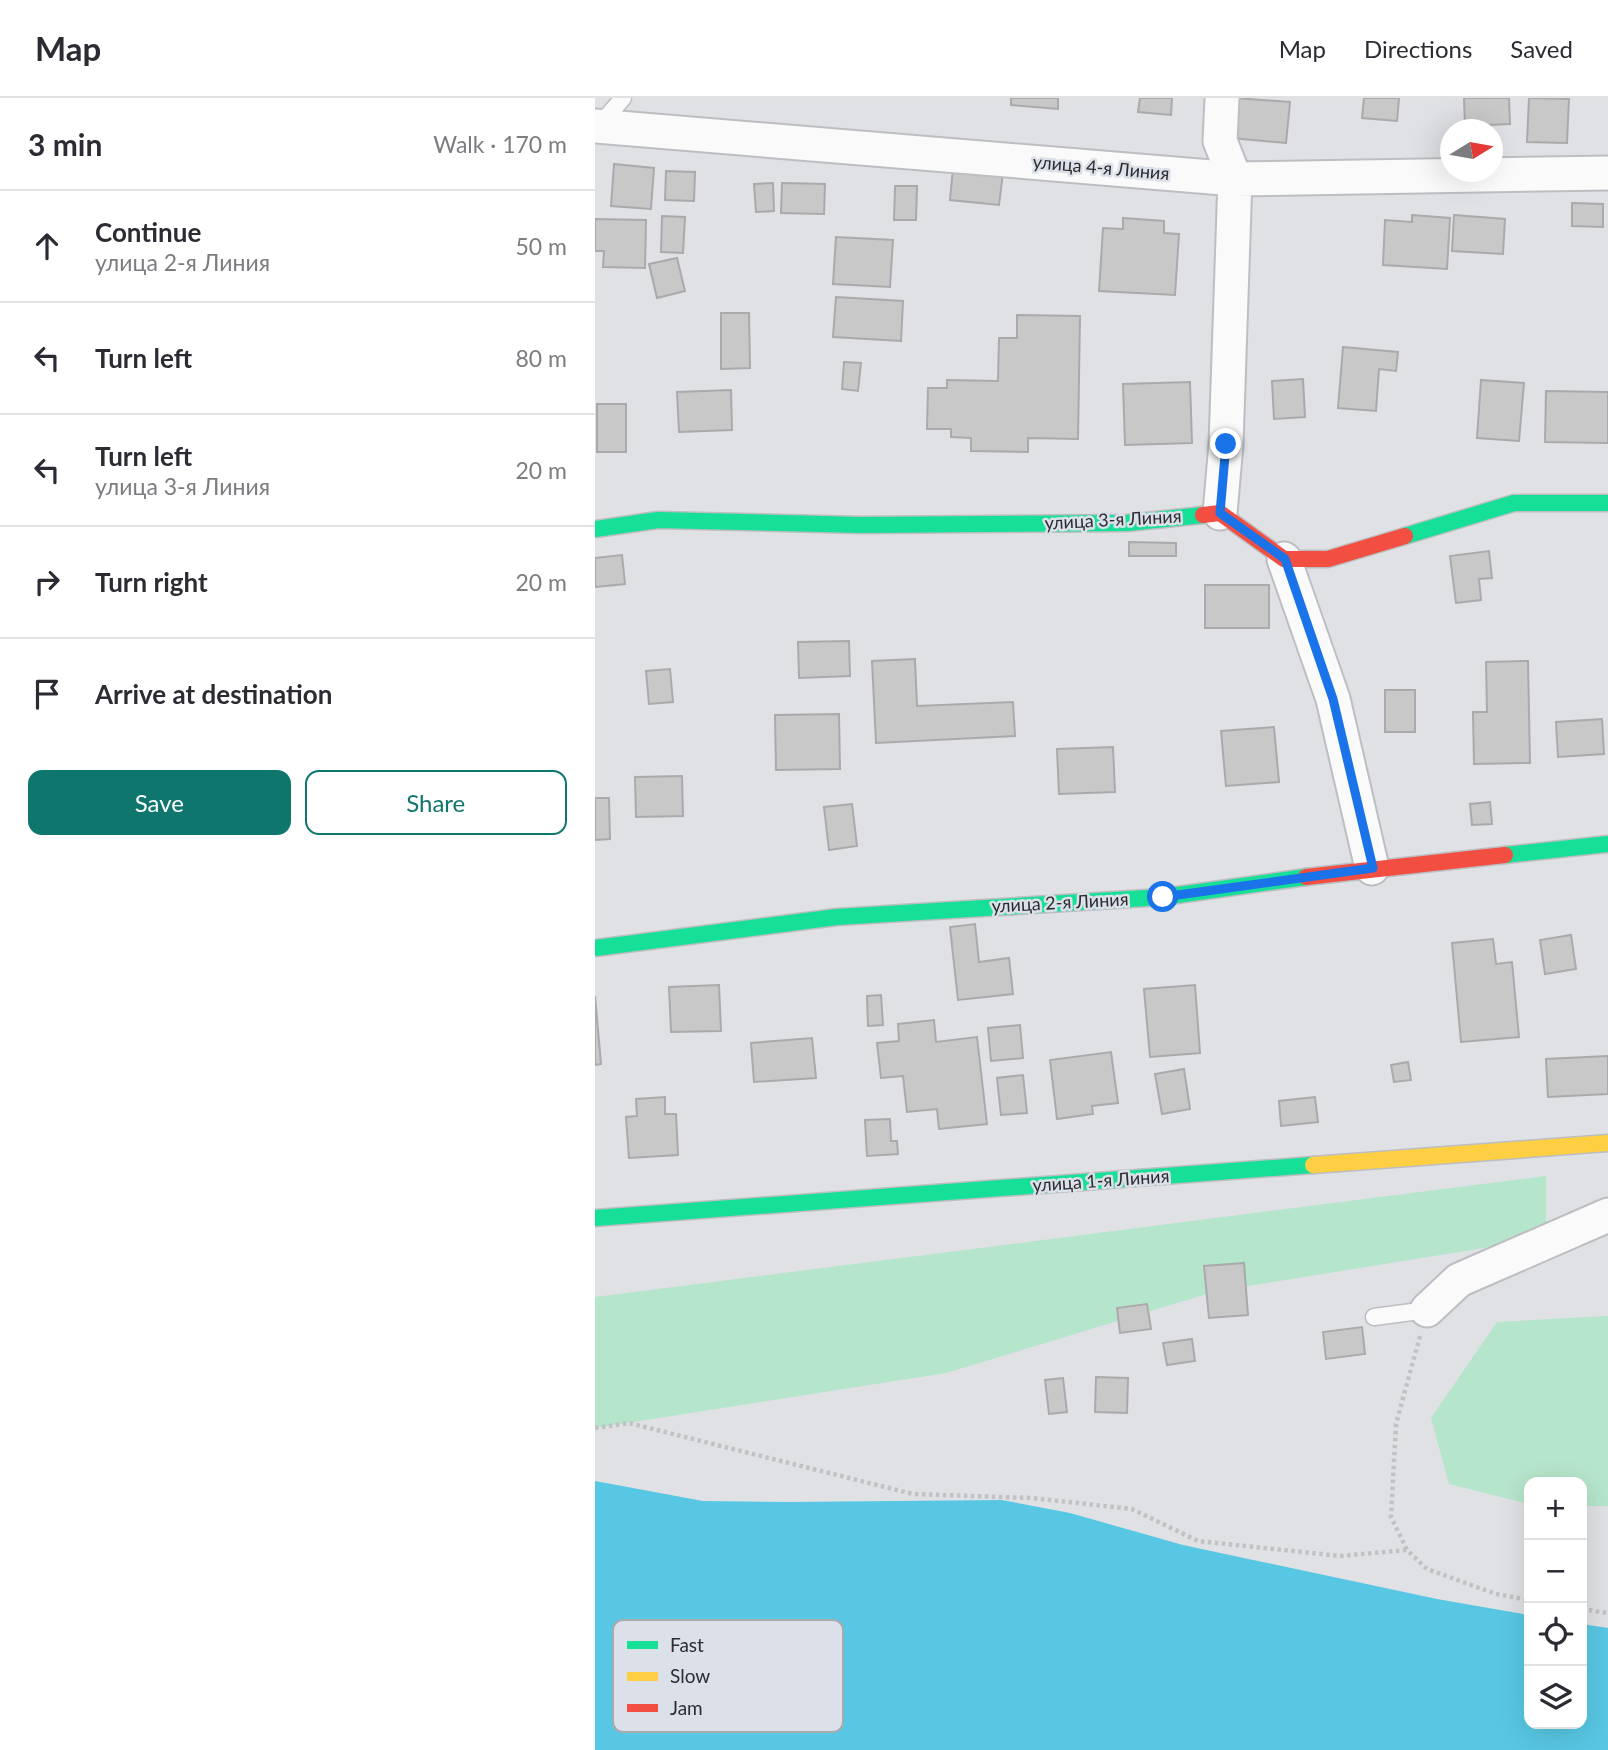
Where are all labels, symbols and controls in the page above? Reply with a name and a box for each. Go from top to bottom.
text: Map [35,28,101,68]
text: Map [1279,34,1326,63]
text: Directions [1364,34,1472,63]
text: Saved [1510,34,1573,63]
north arrow [1440,119,1503,182]
text: 3 min [28,126,102,162]
text: Walk · 170 m [433,130,567,158]
street label: улица 4-я Линия [1032,150,1170,184]
text: Continue [95,216,201,248]
icon: ahead [28,227,66,265]
text: 50 m [516,232,567,260]
text: улица 2-я Линия [95,248,270,276]
icon: left [28,339,66,377]
text: Turn left [95,342,192,374]
text: 80 m [516,344,567,372]
route end [1210,428,1241,459]
text: Turn left [95,440,192,472]
icon: left [28,451,66,489]
text: 20 m [516,456,567,484]
text: улица 3-я Линия [95,472,270,500]
street label: улица 3-я Линия [1044,504,1182,534]
icon: right [28,563,66,601]
text: Turn right [95,566,208,598]
text: 20 m [516,568,567,596]
icon: arrive [28,675,66,713]
text: Arrive at destination [95,678,332,710]
button: Save [28,770,291,835]
button: Share [305,770,567,835]
route start [1147,881,1178,912]
street label: улица 2-я Линия [991,887,1129,917]
street label: улица 1-я Линия [1032,1164,1170,1196]
map controls [1524,1477,1587,1729]
button: + [1524,1477,1587,1540]
button: − [1524,1540,1587,1603]
button: locate [1524,1603,1587,1666]
legend [613,1620,843,1732]
text: Fast [670,1633,704,1656]
text: Slow [670,1664,710,1687]
button: layers [1524,1666,1587,1729]
text: Jam [670,1696,703,1719]

